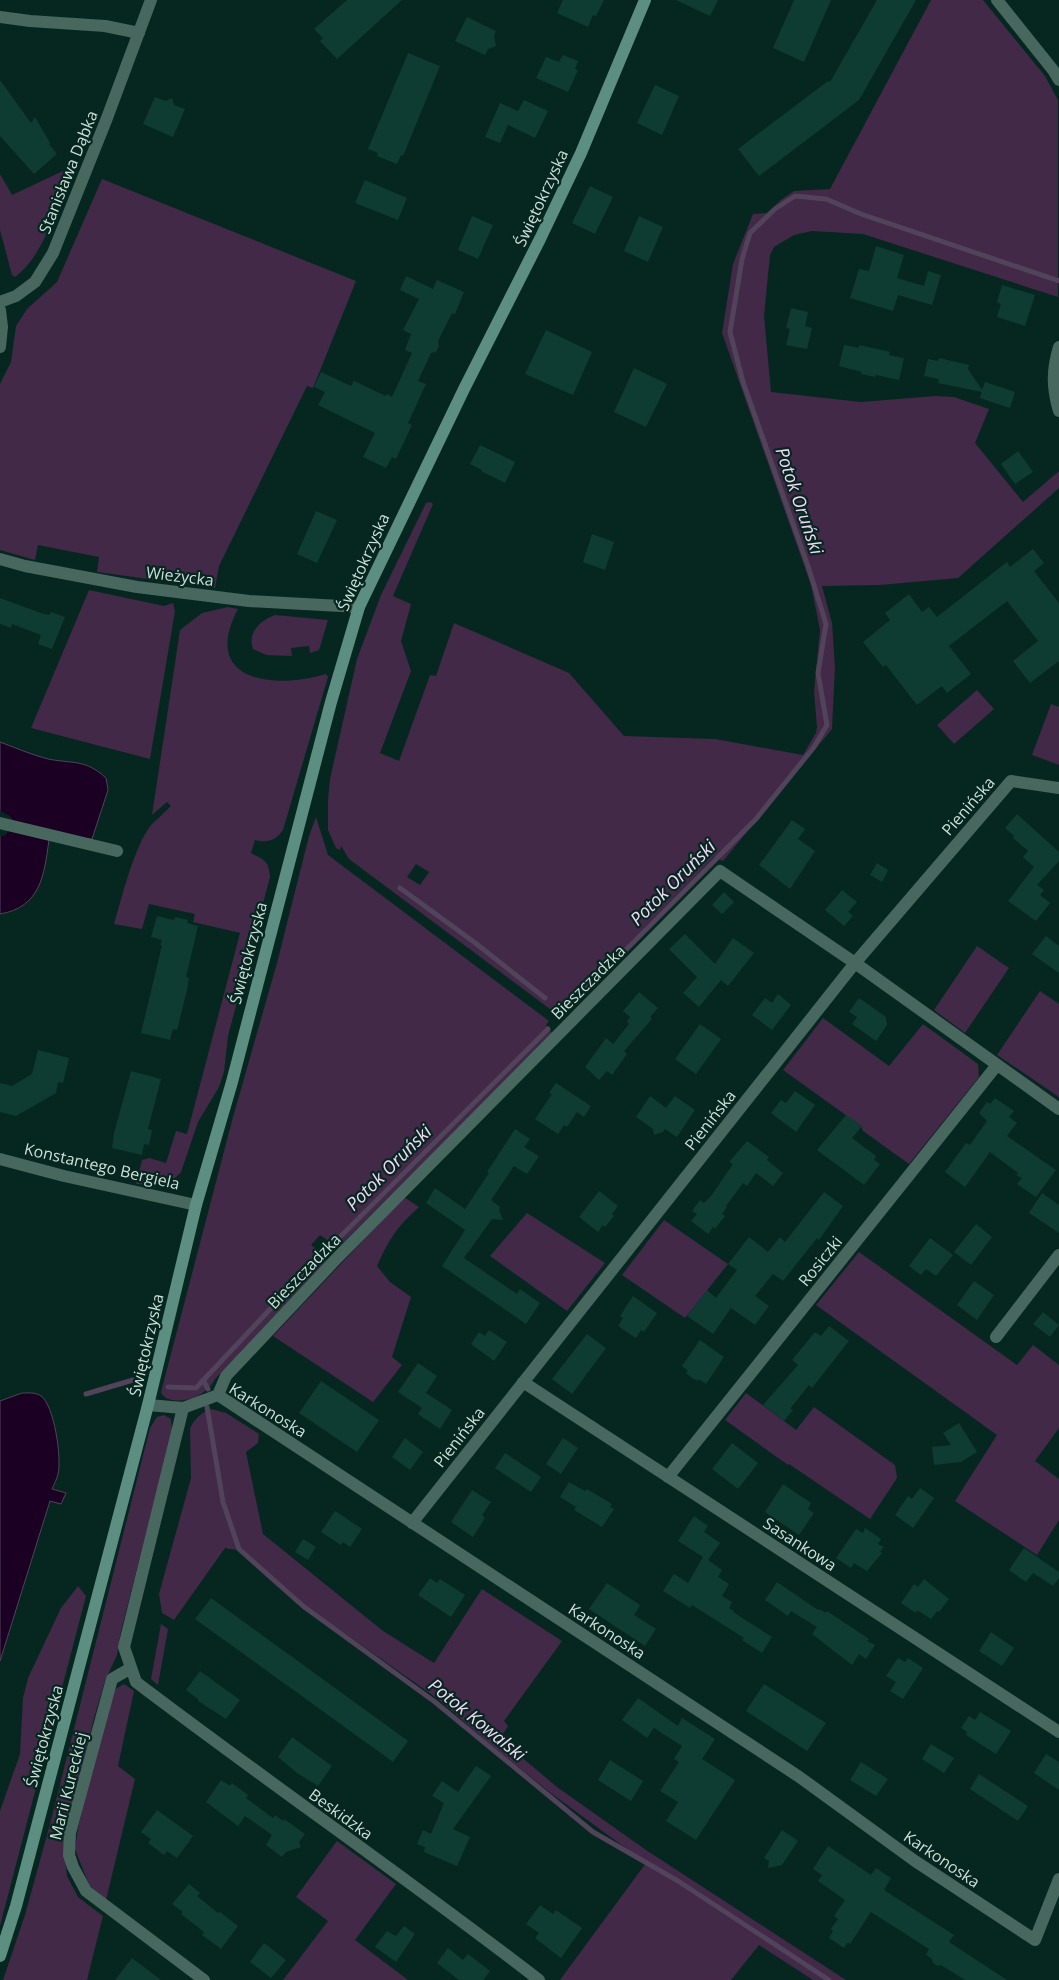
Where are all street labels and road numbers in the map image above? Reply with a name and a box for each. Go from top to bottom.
street label: Stanisława Dąbka [33,107,103,237]
street label: Świętokrzyska [509,146,573,250]
street label: Świętokrzyska [332,510,394,614]
street label: Wieżycka [145,561,215,591]
street label: Pienińska [936,772,1000,840]
street label: Świętokrzyska [224,899,272,1007]
street label: Bieszczadzka [546,940,630,1024]
street label: Pienińska [679,1085,741,1155]
street label: Konstantego Bergiela [22,1137,182,1195]
street label: Bieszczadzka [262,1228,346,1314]
street label: Rosiczki [793,1231,847,1291]
street label: Świętokrzyska [123,1291,169,1399]
street label: Karkonoska [225,1377,311,1443]
street label: Pienińska [428,1402,490,1472]
street label: Sasankowa [759,1512,841,1576]
street label: Karkonoska [564,1598,650,1664]
street label: Świętokrzyska [20,1682,68,1790]
street label: Marii Kureckiej [44,1730,92,1842]
street label: Beskidzka [305,1783,377,1845]
street label: Karkonoska [900,1825,984,1893]

